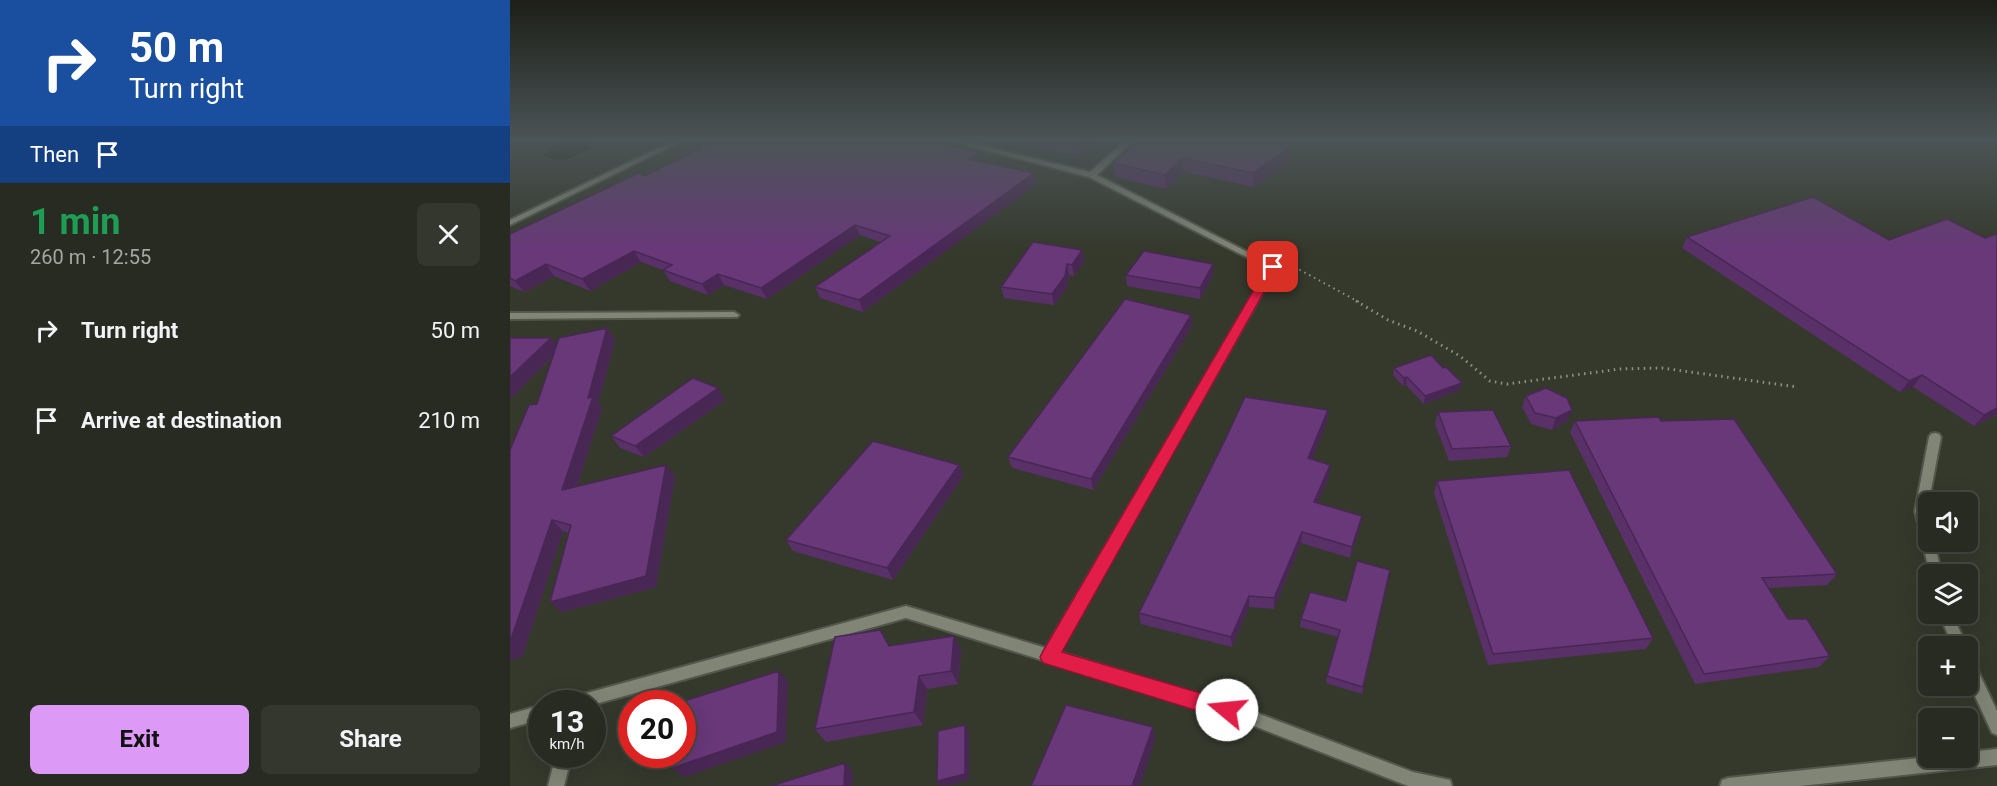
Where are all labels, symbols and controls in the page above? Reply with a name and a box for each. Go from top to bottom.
text: 50 m [129,23,224,72]
icon: right [30,24,108,102]
text: Turn right [129,73,244,105]
icon: arrive [91,138,124,171]
text: Then [30,142,79,167]
text: 1 min [30,201,121,243]
button: close [417,203,480,266]
pin [1247,241,1298,292]
text: 260 m · 12:55 [30,245,151,269]
icon: arrive [1256,250,1289,283]
icon: right [30,314,63,347]
text: Turn right [81,318,178,343]
text: 50 m [431,318,480,343]
icon: arrive [30,404,63,437]
text: Arrive at destination [81,408,282,433]
text: 210 m [418,408,480,433]
map controls [1918,492,1978,768]
button: sound [1918,492,1978,552]
button: layers [1918,564,1978,624]
button: + [1918,636,1978,696]
position arrow [1195,678,1259,742]
speed limit sign: 20 [618,690,696,768]
text: 13 [550,704,584,739]
button: Exit [30,705,249,774]
button: Share [261,705,480,774]
button: − [1918,708,1978,768]
text: km/h [549,735,585,753]

